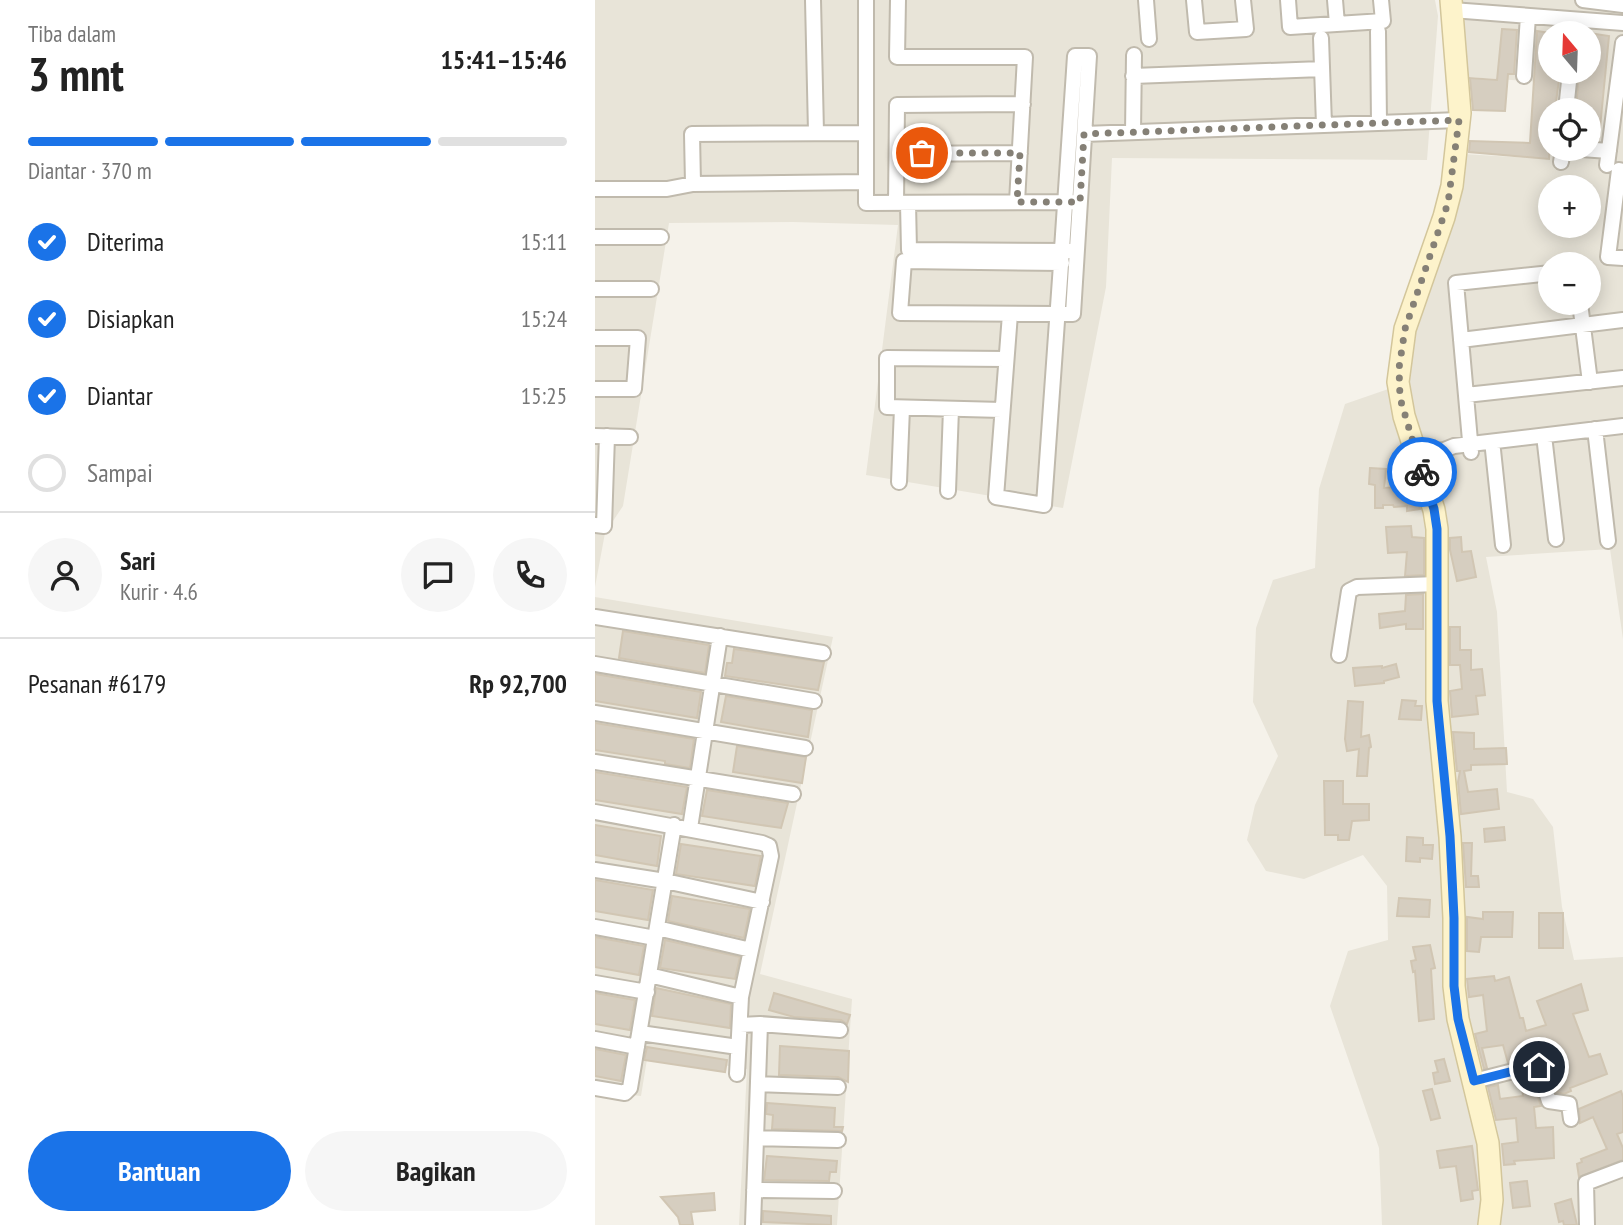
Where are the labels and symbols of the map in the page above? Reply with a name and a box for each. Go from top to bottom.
north arrow [1538,21,1601,84]
pin [892,123,952,183]
courier [1387,437,1457,507]
pin [1509,1037,1569,1097]

